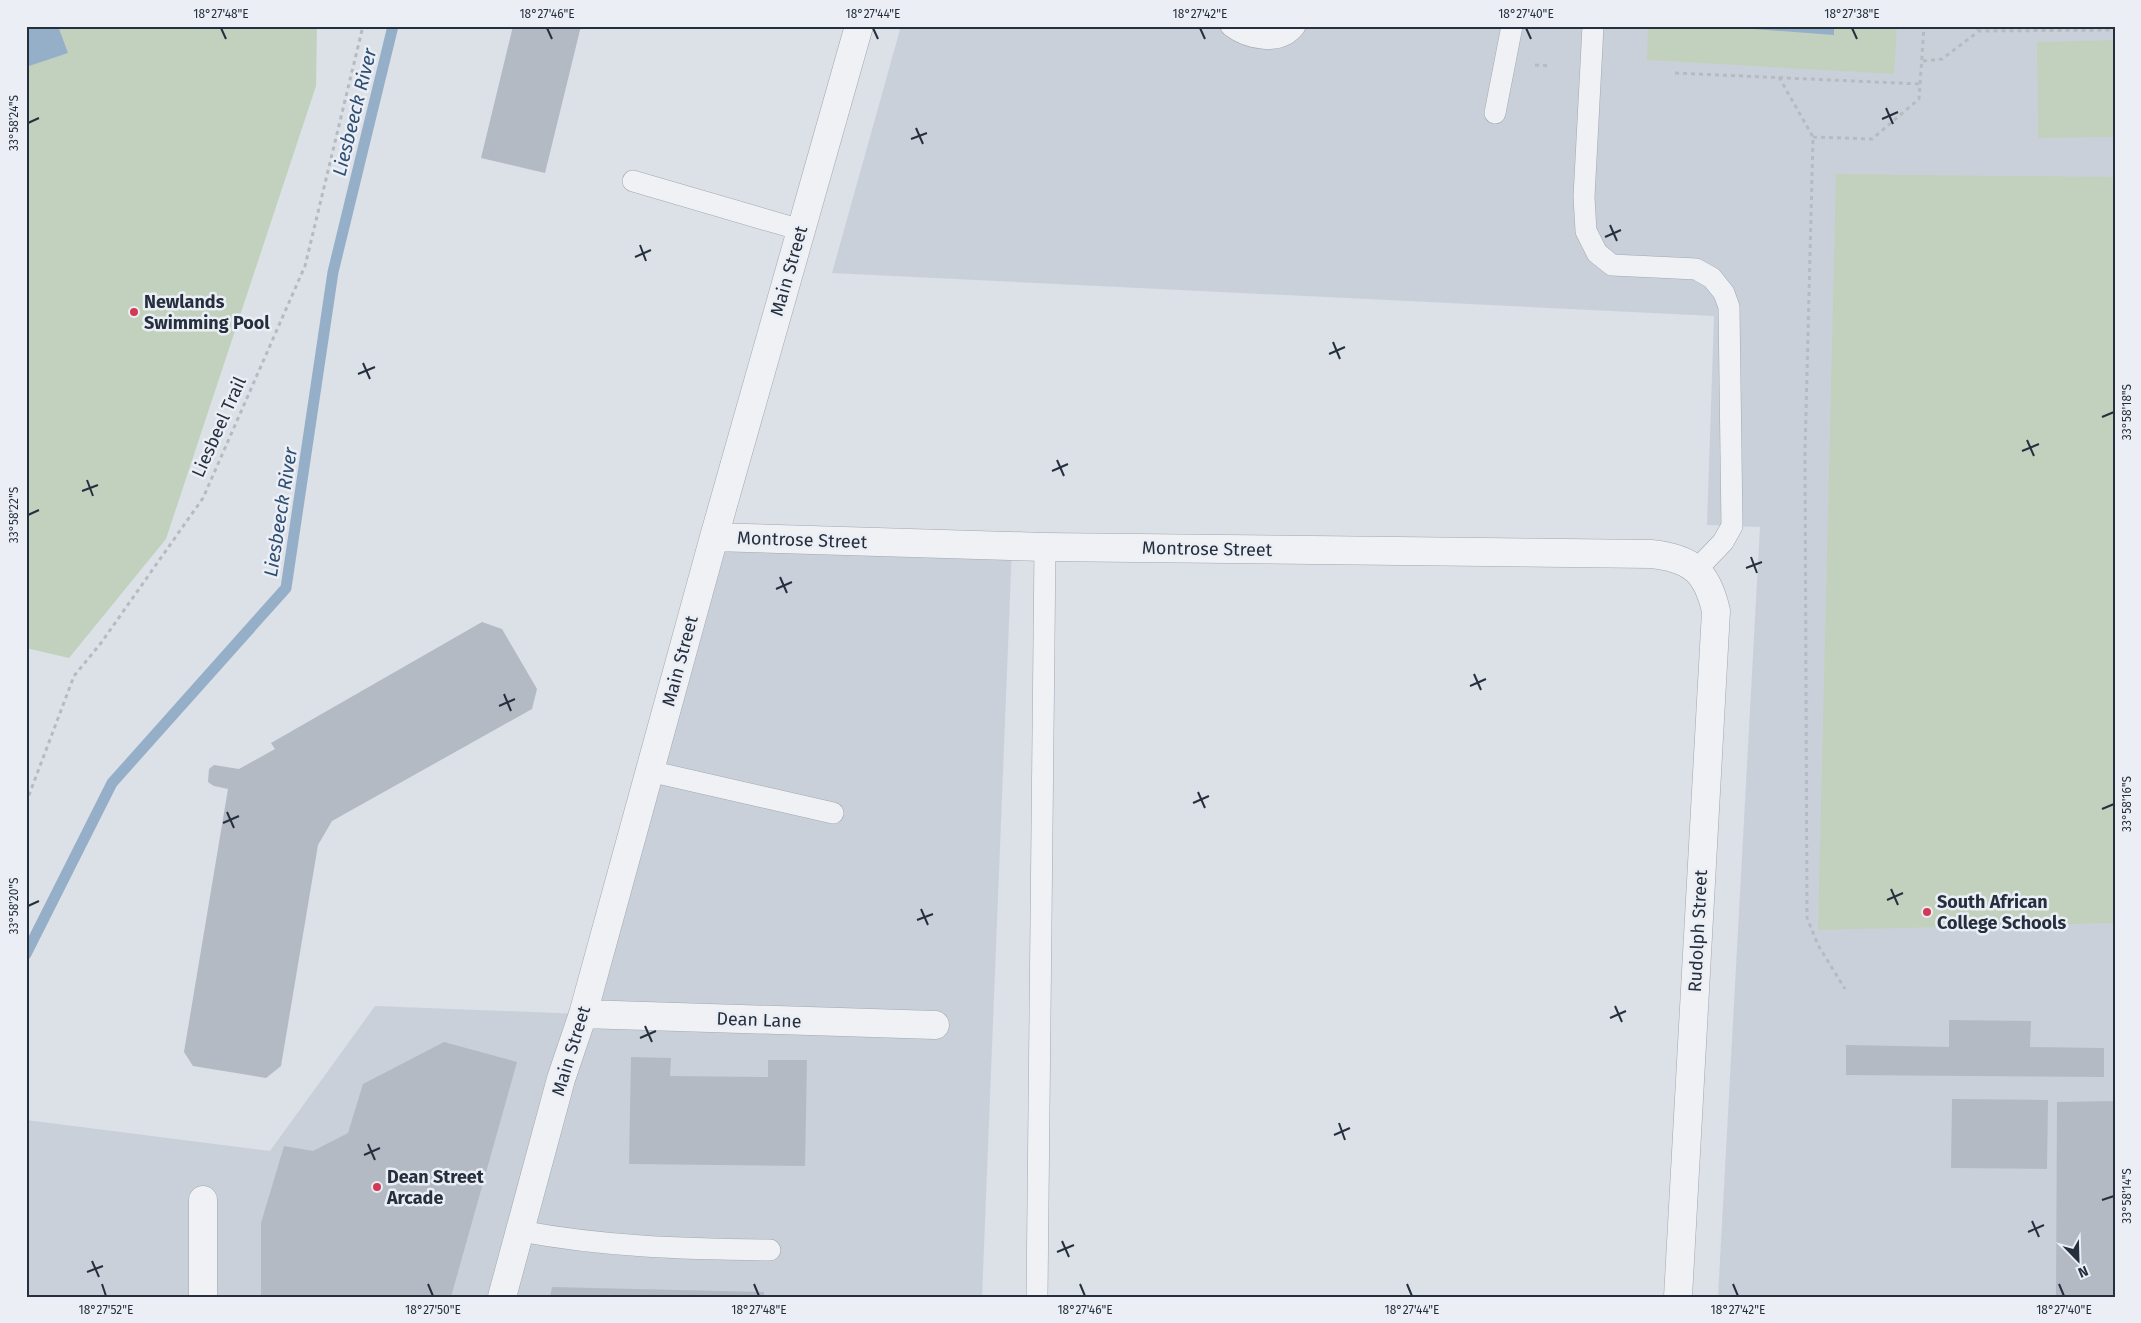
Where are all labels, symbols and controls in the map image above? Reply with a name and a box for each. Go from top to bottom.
text: 18°27'48"E [193,7,249,21]
text: 18°27'46"E [519,7,575,21]
text: 18°27'44"E [846,7,900,21]
text: 18°27'42"E [1173,7,1227,21]
text: 18°27'40"E [1498,7,1554,21]
text: 18°27'38"E [1824,7,1880,21]
water label: Liesbeeck River [327,45,382,178]
text: 33°58'24"S [7,95,21,151]
street label: Main Street [766,223,813,319]
place label: Newlands Swimming Pool [144,291,270,334]
marker: Newlands Swimming Pool [128,306,140,318]
street label: Liesbeel Trail [187,373,251,481]
text: 33°58'18"S [2120,383,2134,440]
water label: Liesbeeck River [259,445,302,578]
text: 33°58'22"S [7,486,21,543]
street label: Montrose Street [736,527,868,553]
street label: Montrose Street [1142,537,1273,561]
street label: Main Street [657,613,703,709]
text: 33°58'16"S [2120,776,2134,832]
street label: Rudolph Street [1684,869,1712,993]
text: 33°58'20"S [7,877,21,935]
place label: South African College Schools [1937,891,2066,934]
marker: South African College Schools [1921,906,1933,918]
street label: Main Street [547,1003,595,1099]
street label: Dean Lane [716,1008,802,1032]
place label: Dean Street Arcade [386,1166,485,1209]
text: 33°58'14"S [2120,1168,2134,1224]
marker: Dean Street Arcade [371,1181,383,1193]
north arrow [2054,1236,2104,1286]
text: N [2075,1262,2090,1281]
text: 18°27'52"E [79,1303,134,1317]
text: 18°27'50"E [405,1303,461,1317]
text: 18°27'48"E [731,1303,787,1317]
text: 18°27'46"E [1057,1303,1113,1317]
text: 18°27'44"E [1385,1303,1439,1317]
text: 18°27'42"E [1711,1303,1765,1317]
text: 18°27'40"E [2036,1303,2092,1317]

